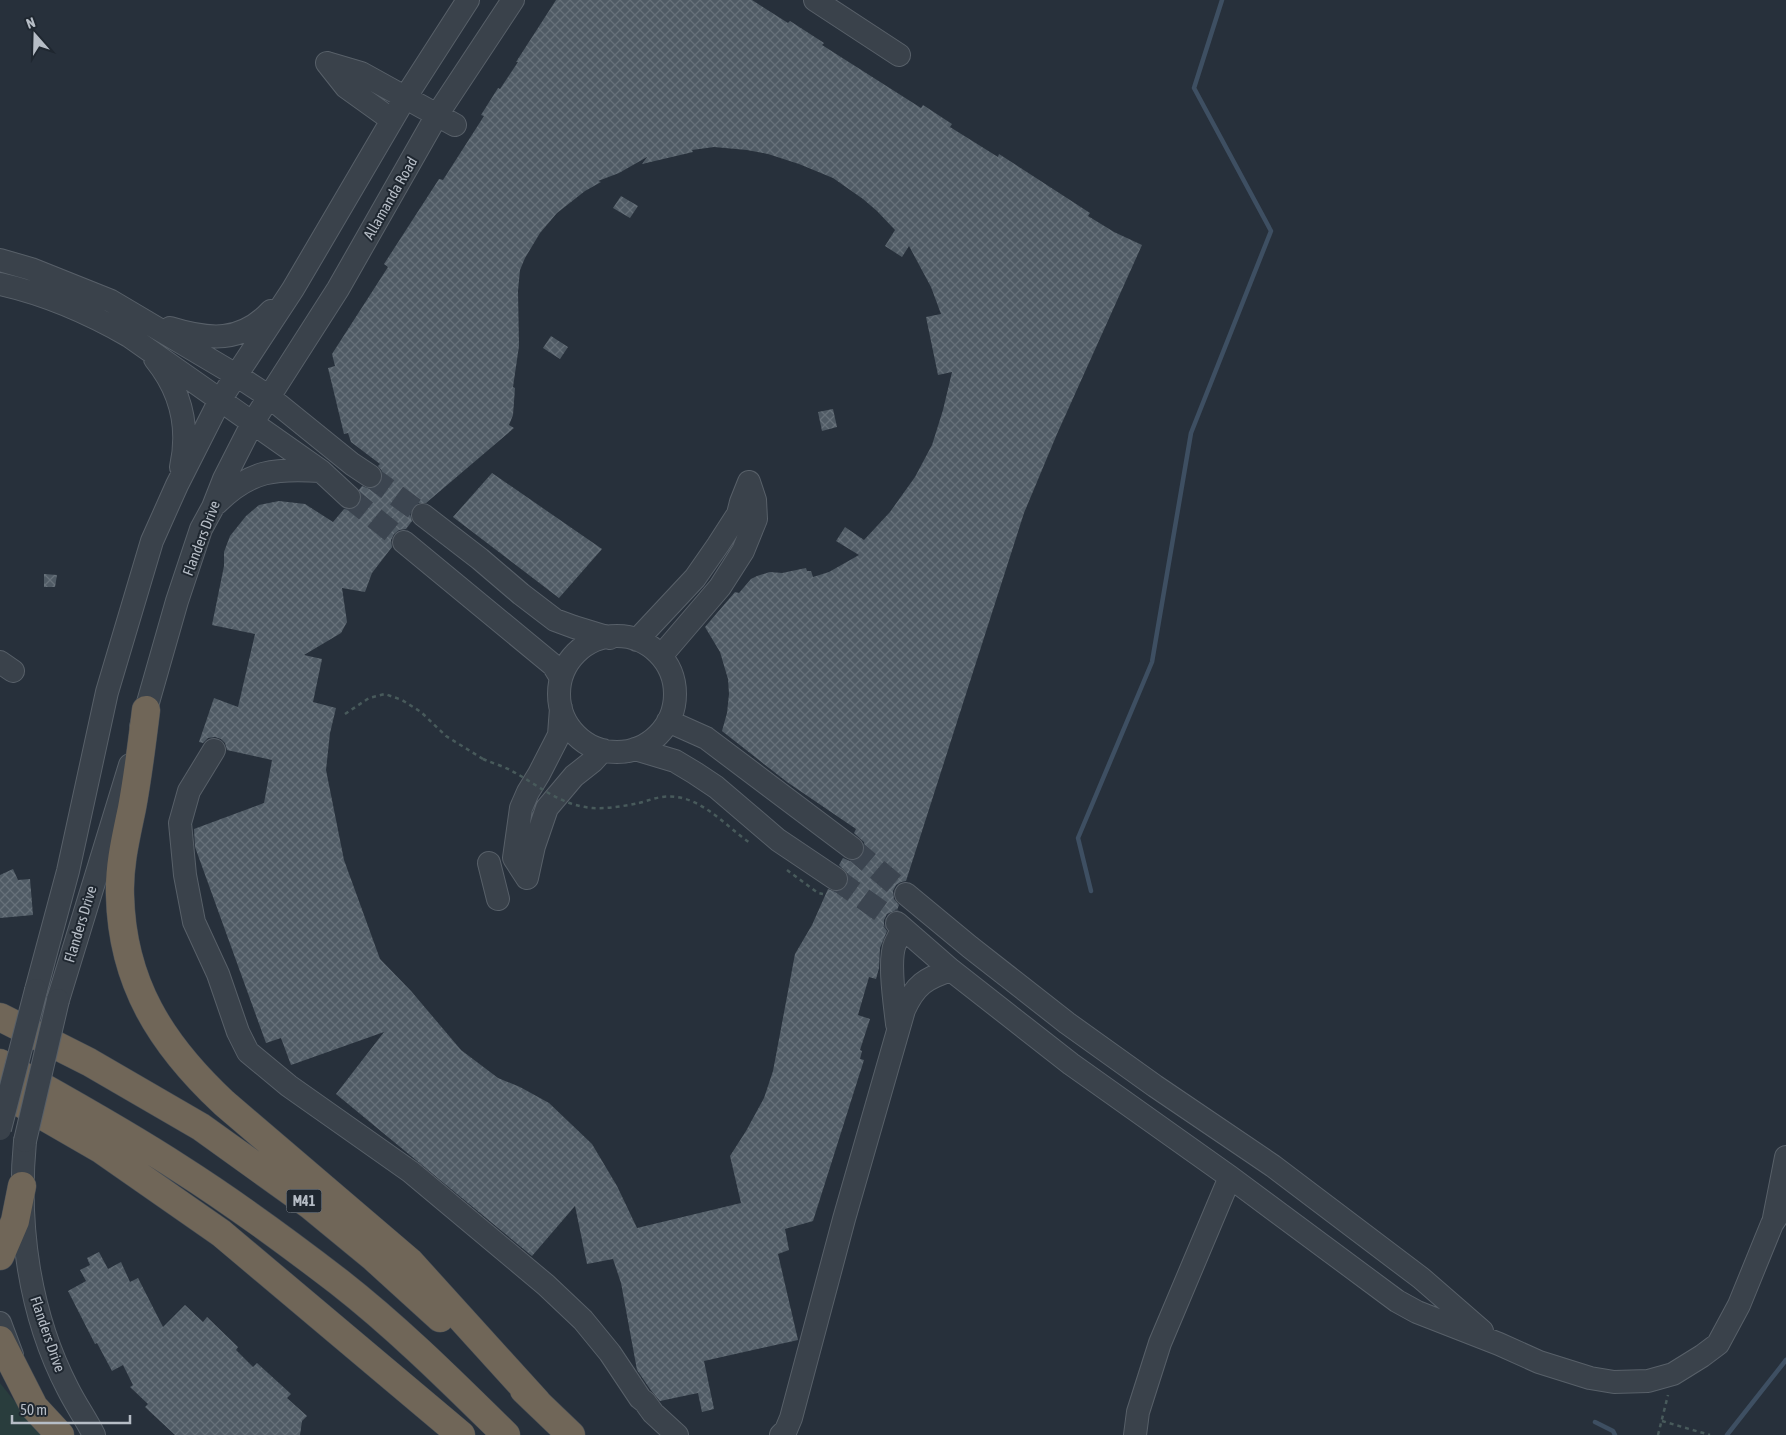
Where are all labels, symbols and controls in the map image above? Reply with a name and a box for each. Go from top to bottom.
north arrow [10,10,60,60]
text: N [24,14,37,32]
street label: Allamanda Road [360,154,420,242]
street label: Flanders Drive [179,498,223,578]
street label: Flanders Drive [60,884,100,964]
road number: M41 [286,1190,322,1212]
street label: Flanders Drive [27,1294,69,1374]
scale bar [12,1392,130,1424]
text: 50 m [20,1401,47,1418]

